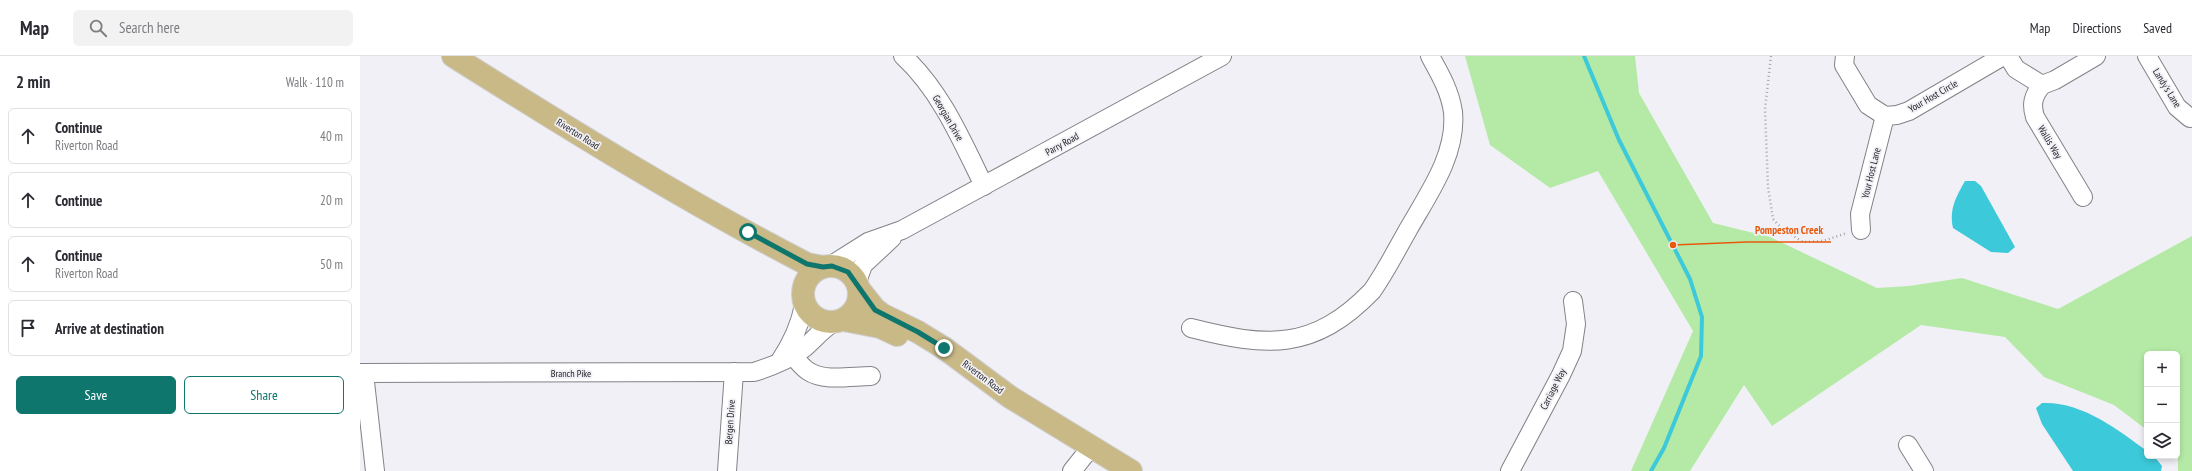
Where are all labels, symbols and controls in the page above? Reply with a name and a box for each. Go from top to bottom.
search box [73,10,353,46]
text: Map [20,16,49,40]
icon: search [87,17,109,39]
text: Search here [119,18,180,37]
text: Map [2030,19,2050,37]
text: Directions [2072,19,2121,37]
text: Saved [2143,19,2172,37]
street label: Landy's Lane [2150,66,2184,110]
text: 2 min [16,71,50,93]
text: Walk · 110 m [286,74,344,91]
street label: Your Host Circle [1906,77,1960,115]
street label: Georgian Drive [930,93,966,143]
street label: Riverton Road [554,116,602,152]
text: Continue [55,118,102,137]
street label: Wallis Way [2035,123,2065,161]
icon: ahead [17,125,39,147]
text: 40 m [320,128,343,145]
street label: Parry Road [1043,129,1081,159]
text: Riverton Road [55,137,118,154]
street label: Your Host Lane [1858,146,1884,200]
icon: ahead [17,189,39,211]
text: Continue [55,191,102,210]
text: 20 m [320,192,343,209]
callout: Pompeston Creek [1747,219,1831,242]
route start [739,223,757,241]
text: Pompeston Creek [1755,223,1823,237]
text: Continue [55,246,102,265]
icon: ahead [17,253,39,275]
text: 50 m [320,256,343,273]
text: Riverton Road [55,265,118,282]
icon: arrive [17,317,39,339]
text: Arrive at destination [55,319,164,338]
route end [935,339,953,357]
map controls [2144,351,2180,459]
button: + [2144,351,2180,387]
street label: Riverton Road [960,357,1006,397]
street label: Carriage Way [1537,366,1569,412]
street label: Branch Pike [551,367,591,380]
button: Save [16,376,176,414]
button: Share [184,376,344,414]
button: − [2144,387,2180,423]
street label: Bergen Drive [722,399,738,445]
button: layers [2144,423,2180,459]

